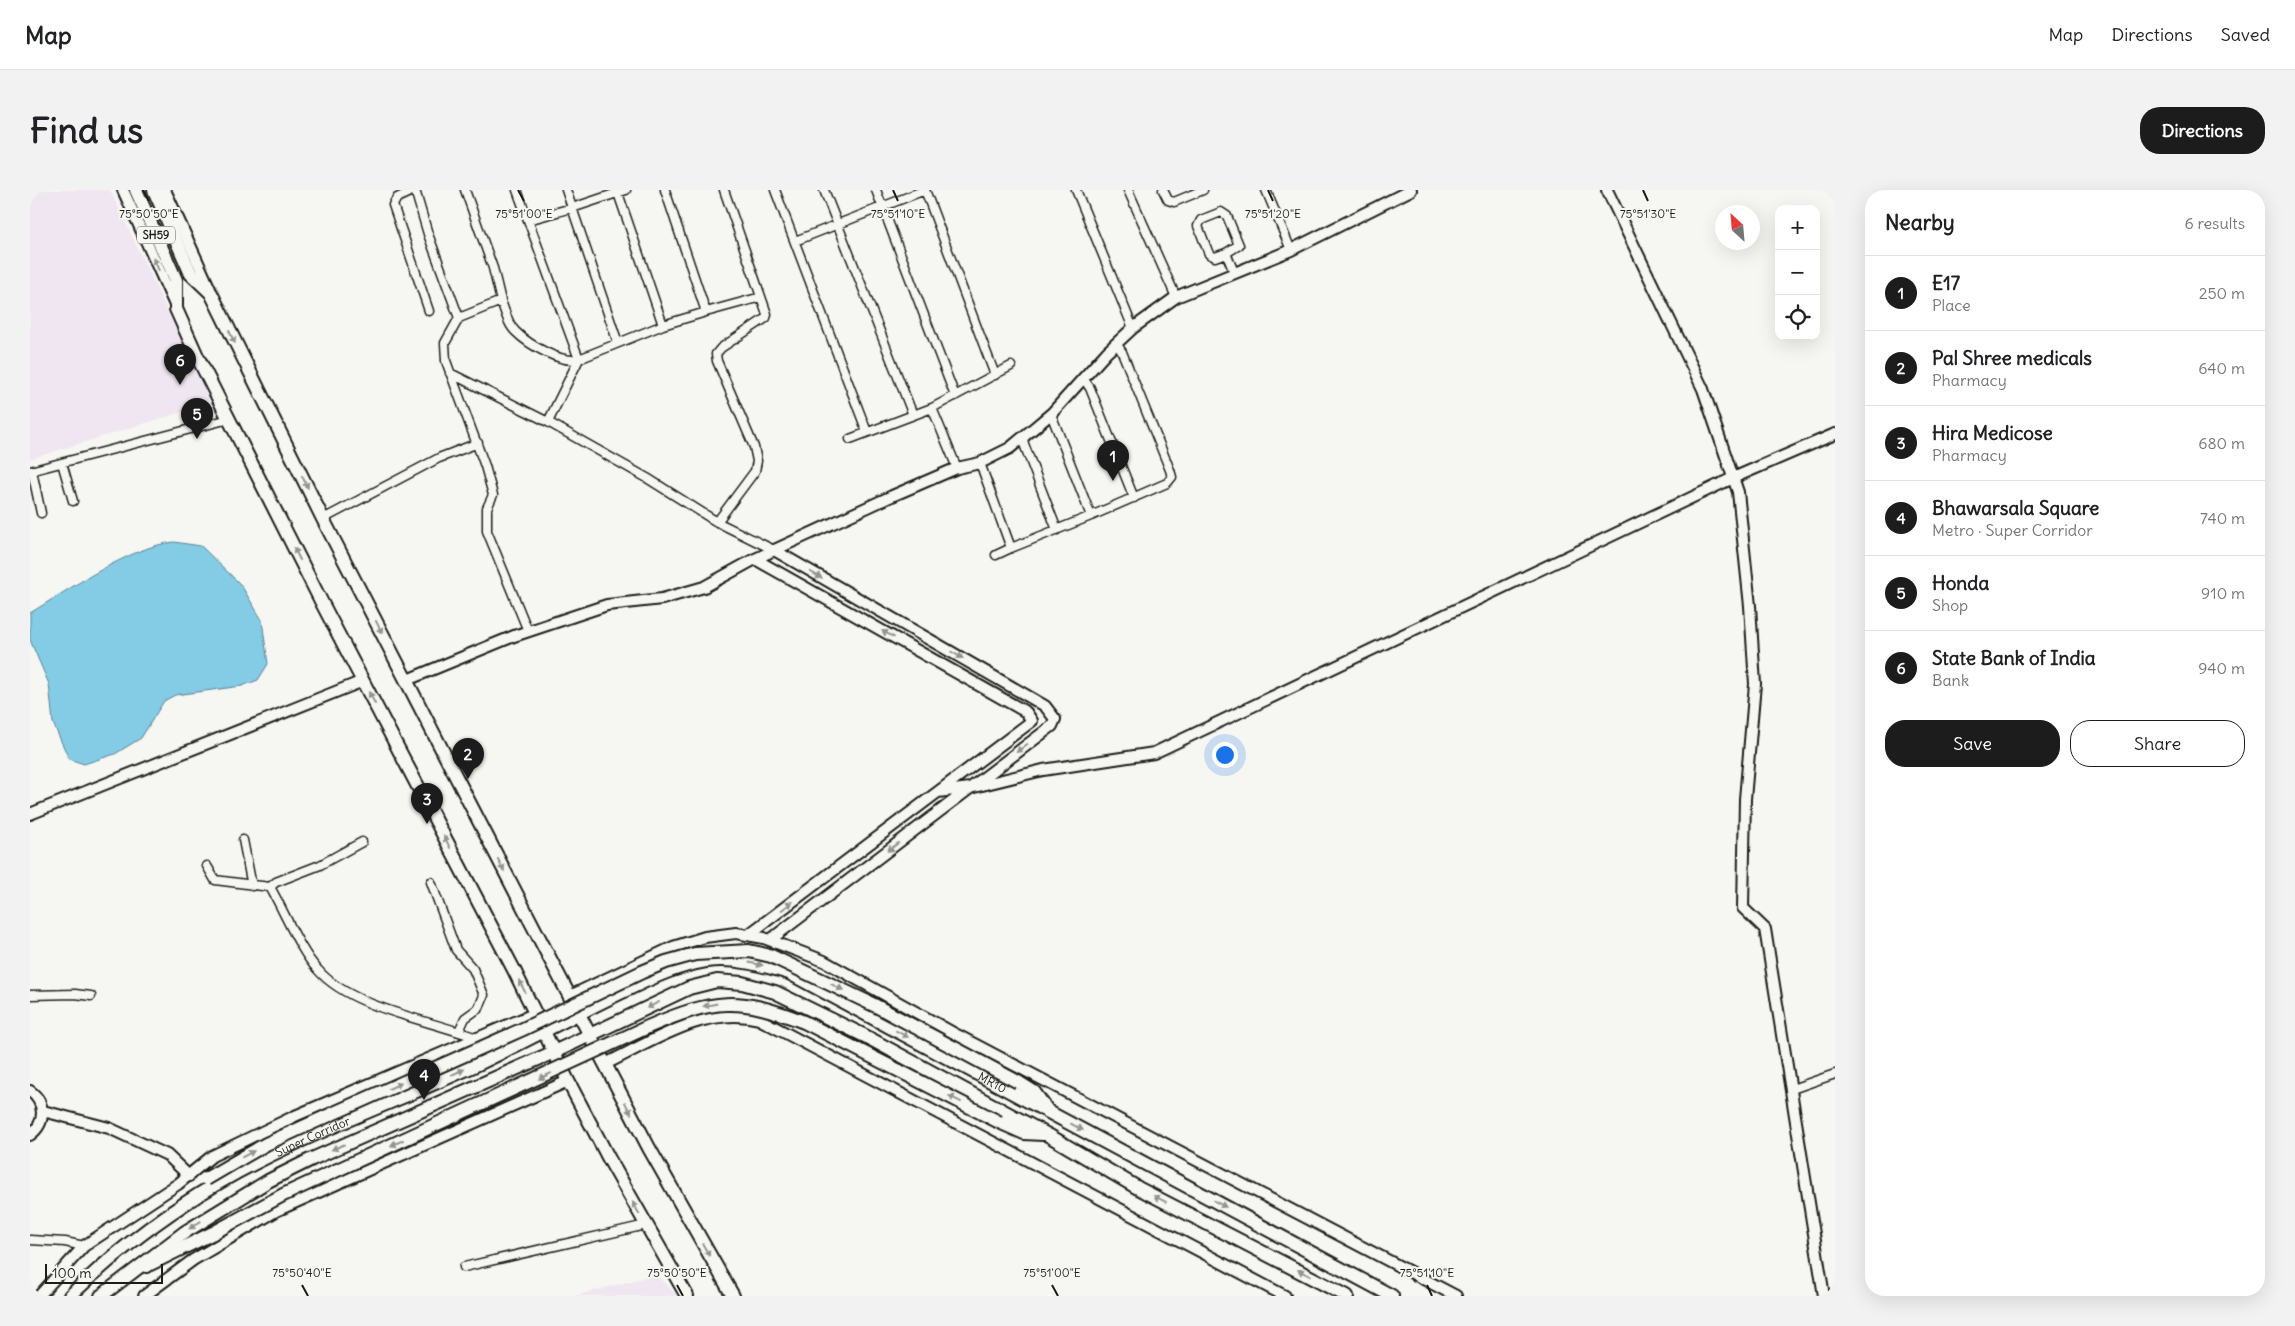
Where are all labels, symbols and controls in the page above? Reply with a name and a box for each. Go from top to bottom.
text: Map [25,20,72,50]
text: Map [2048,23,2083,46]
text: Directions [2111,23,2193,46]
text: Saved [2221,23,2270,46]
button: Directions [2140,107,2265,154]
text: Find us [30,108,143,152]
north arrow [1715,205,1760,250]
map controls [1775,205,1820,340]
button: + [1775,205,1820,250]
text: 75°50'50"E [119,206,179,221]
text: 75°51'00"E [495,206,553,221]
text: 75°51'10"E [871,206,925,221]
text: 75°51'20"E [1245,206,1301,221]
text: 75°51'30"E [1620,206,1676,221]
text: Nearby [1885,209,1955,236]
text: 6 results [2184,213,2245,233]
road number: SH59 [137,226,175,244]
button: − [1775,250,1820,295]
one-way arrow [152,257,160,271]
text: E17 [1932,271,1960,295]
text: 1 [1898,283,1904,303]
text: 250 m [2199,283,2245,303]
button: locate [1775,295,1820,340]
text: Place [1932,295,1971,315]
one-way arrow [229,330,237,344]
pin: 6 [164,344,196,385]
text: Pal Shree medicals [1932,346,2092,370]
text: 2 [1897,358,1905,378]
text: 640 m [2198,358,2245,378]
text: Pharmacy [1932,370,2007,390]
pin: 5 [181,398,213,439]
text: Hira Medicose [1932,421,2053,445]
text: 3 [1896,433,1906,453]
text: 680 m [2198,433,2245,453]
pin: 1 [1097,440,1129,481]
text: Pharmacy [1932,445,2007,465]
one-way arrow [301,475,309,489]
text: Bhawarsala Square [1932,496,2099,520]
text: 4 [1896,508,1906,528]
text: 740 m [2200,508,2245,528]
text: Metro · Super Corridor [1932,520,2093,540]
one-way arrow [293,547,301,561]
one-way arrow [809,570,823,579]
text: Honda [1932,571,1989,595]
text: 5 [1896,583,1906,603]
text: 910 m [2201,583,2245,603]
text: Shop [1932,595,1968,615]
one-way arrow [375,620,383,634]
one-way arrow [881,629,894,638]
text: State Bank of India [1932,646,2096,670]
one-way arrow [950,651,964,660]
text: 6 [1896,658,1906,678]
text: 940 m [2198,658,2245,678]
text: Bank [1932,670,1969,690]
one-way arrow [368,691,376,705]
button: Save [1885,720,2060,767]
button: Share [2070,720,2245,767]
pin: 2 [452,738,484,779]
your location [1212,742,1238,768]
one-way arrow [1016,743,1029,754]
pin: 3 [411,783,443,824]
one-way arrow [443,835,451,849]
one-way arrow [887,841,900,852]
one-way arrow [497,858,505,872]
one-way arrow [780,901,794,911]
one-way arrow [749,960,764,968]
one-way arrow [518,979,526,994]
one-way arrow [830,983,844,991]
one-way arrow [646,1001,660,1009]
one-way arrow [701,1002,717,1010]
one-way arrow [895,1030,910,1038]
pin: 4 [408,1059,440,1100]
one-way arrow [451,1068,465,1076]
street label: MR10 [976,1068,1009,1096]
one-way arrow [538,1072,552,1080]
one-way arrow [388,1081,402,1089]
one-way arrow [948,1095,963,1104]
one-way arrow [623,1101,632,1114]
street label: Super Corridor [272,1113,352,1159]
one-way arrow [1069,1123,1084,1131]
one-way arrow [390,1140,404,1148]
one-way arrow [331,1144,345,1152]
one-way arrow [241,1150,255,1158]
one-way arrow [1152,1195,1167,1203]
one-way arrow [1212,1200,1227,1208]
one-way arrow [632,1202,641,1215]
one-way arrow [189,1220,202,1230]
one-way arrow [702,1243,711,1256]
scale bar [45,1261,162,1284]
text: 100 m [52,1264,92,1282]
text: 75°50'40"E [272,1265,332,1280]
text: 75°50'50"E [647,1265,707,1280]
text: 75°51'00"E [1023,1265,1081,1280]
text: 75°51'10"E [1400,1265,1454,1280]
one-way arrow [1297,1269,1311,1277]

